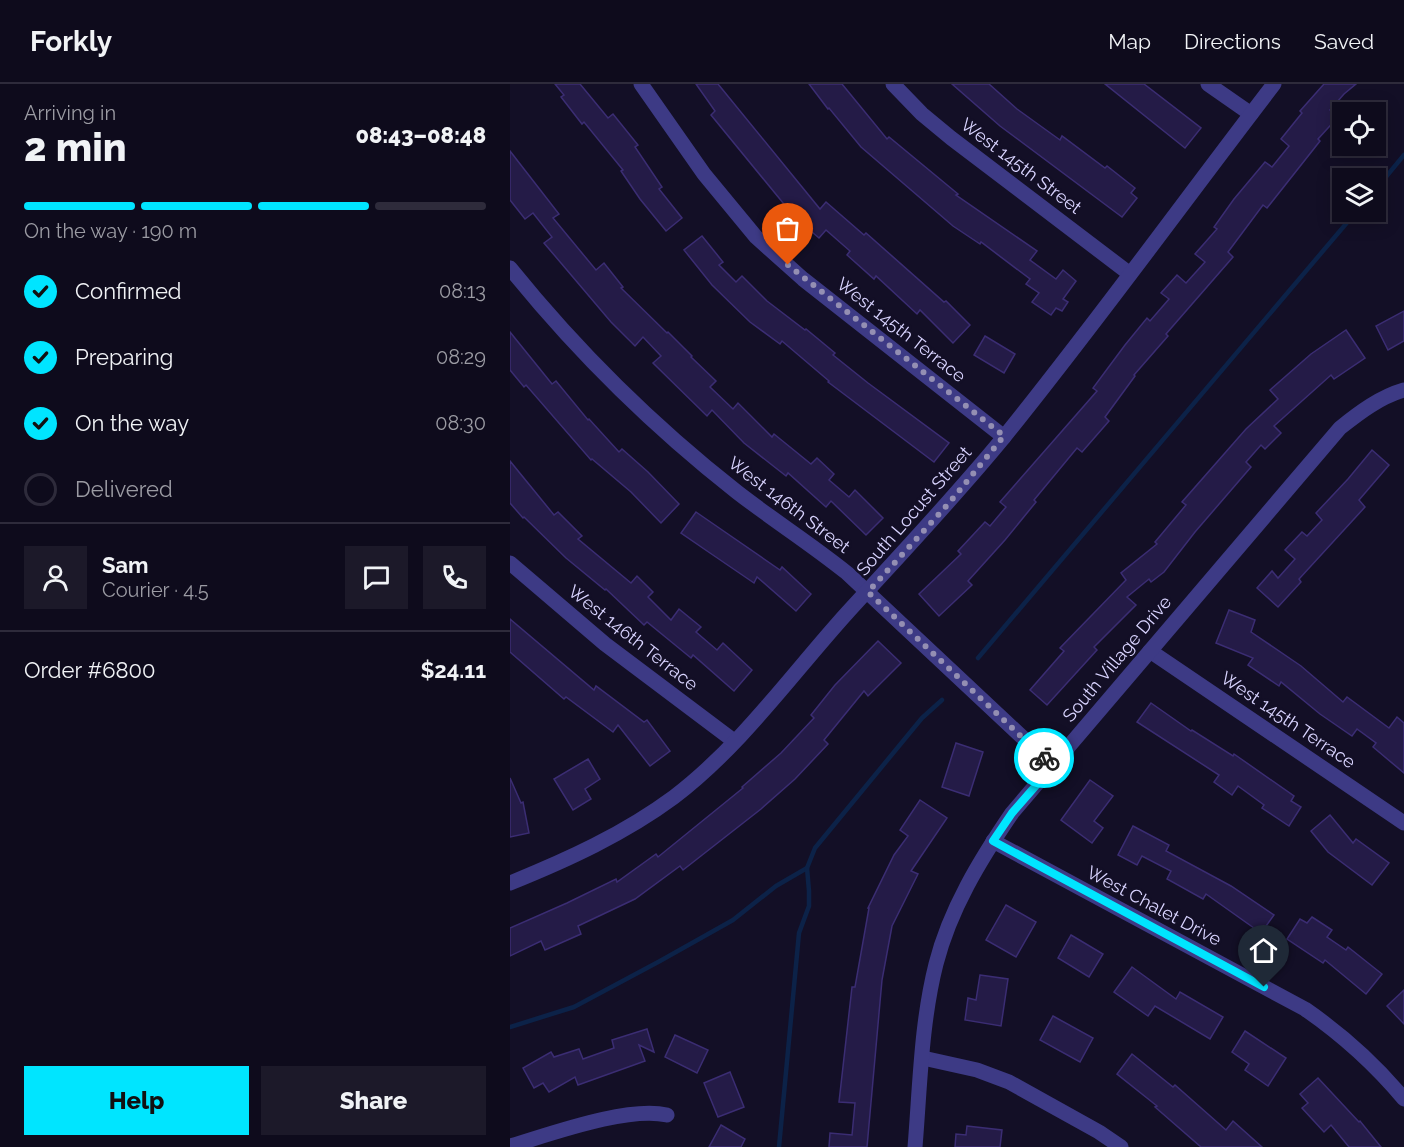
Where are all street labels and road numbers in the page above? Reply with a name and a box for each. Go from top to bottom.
street label: West 145th Street [957,113,1086,218]
street label: West 145th Terrace [833,273,970,387]
street label: South Locust Street [852,442,975,580]
street label: West 146th Street [724,452,854,557]
street label: West 146th Terrace [564,580,703,695]
street label: South Village Drive [1058,591,1176,726]
street label: West 145th Terrace [1217,667,1360,773]
street label: West Chalet Drive [1083,861,1225,950]

